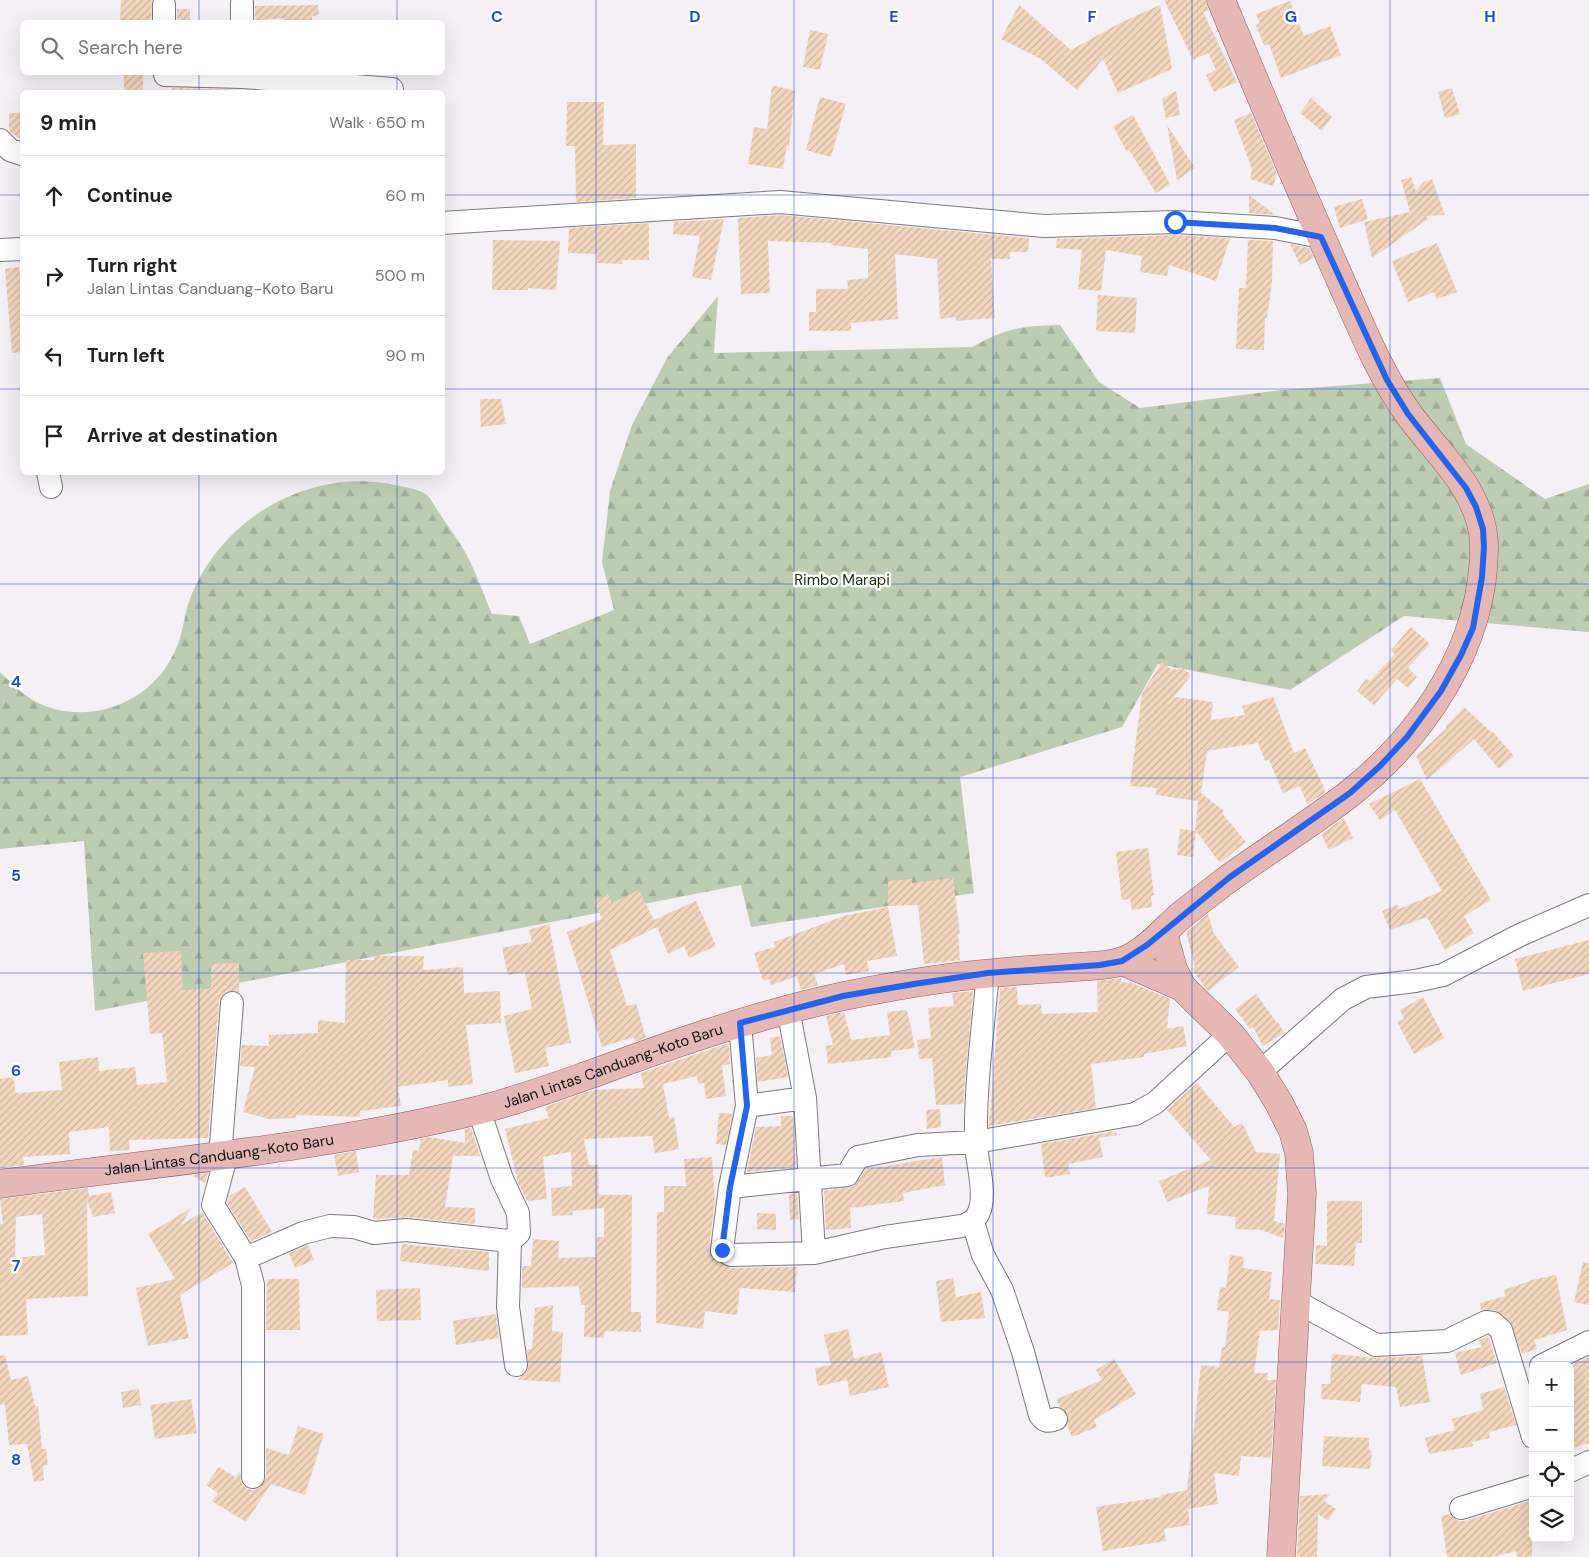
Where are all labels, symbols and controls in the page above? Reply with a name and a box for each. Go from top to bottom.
text: C [491,6,503,27]
text: D [689,6,701,27]
text: E [889,6,899,27]
text: F [1088,6,1097,27]
text: G [1285,6,1297,27]
text: H [1484,6,1496,27]
search box [20,20,445,75]
icon: search [38,34,66,62]
text: Search here [78,35,183,60]
text: 9 min [40,109,97,137]
text: Walk · 650 m [329,112,425,133]
icon: ahead [40,182,68,210]
text: Continue [87,183,173,208]
text: 60 m [385,185,425,206]
route start [1164,211,1187,234]
text: Turn right [87,253,177,278]
icon: right [40,262,68,290]
text: 500 m [375,265,425,286]
text: Jalan Lintas Canduang-Koto Baru [87,278,333,299]
icon: left [40,342,68,370]
text: Turn left [87,343,165,368]
text: 90 m [385,345,425,366]
icon: arrive [40,422,68,450]
text: Arrive at destination [87,423,278,448]
park label: Rimbo Marapi [794,570,890,590]
text: 4 [11,671,21,692]
text: 5 [11,865,21,886]
street label: Jalan Lintas Canduang-Koto Baru [501,1019,725,1113]
text: 6 [11,1060,21,1081]
street label: Jalan Lintas Canduang-Koto Baru [103,1129,335,1180]
route end [711,1239,734,1262]
text: 7 [12,1255,21,1276]
map controls [1529,1362,1574,1542]
button: + [1529,1362,1574,1407]
button: − [1529,1407,1574,1452]
text: 8 [11,1449,21,1470]
button: locate [1529,1452,1574,1497]
button: layers [1529,1497,1574,1542]

